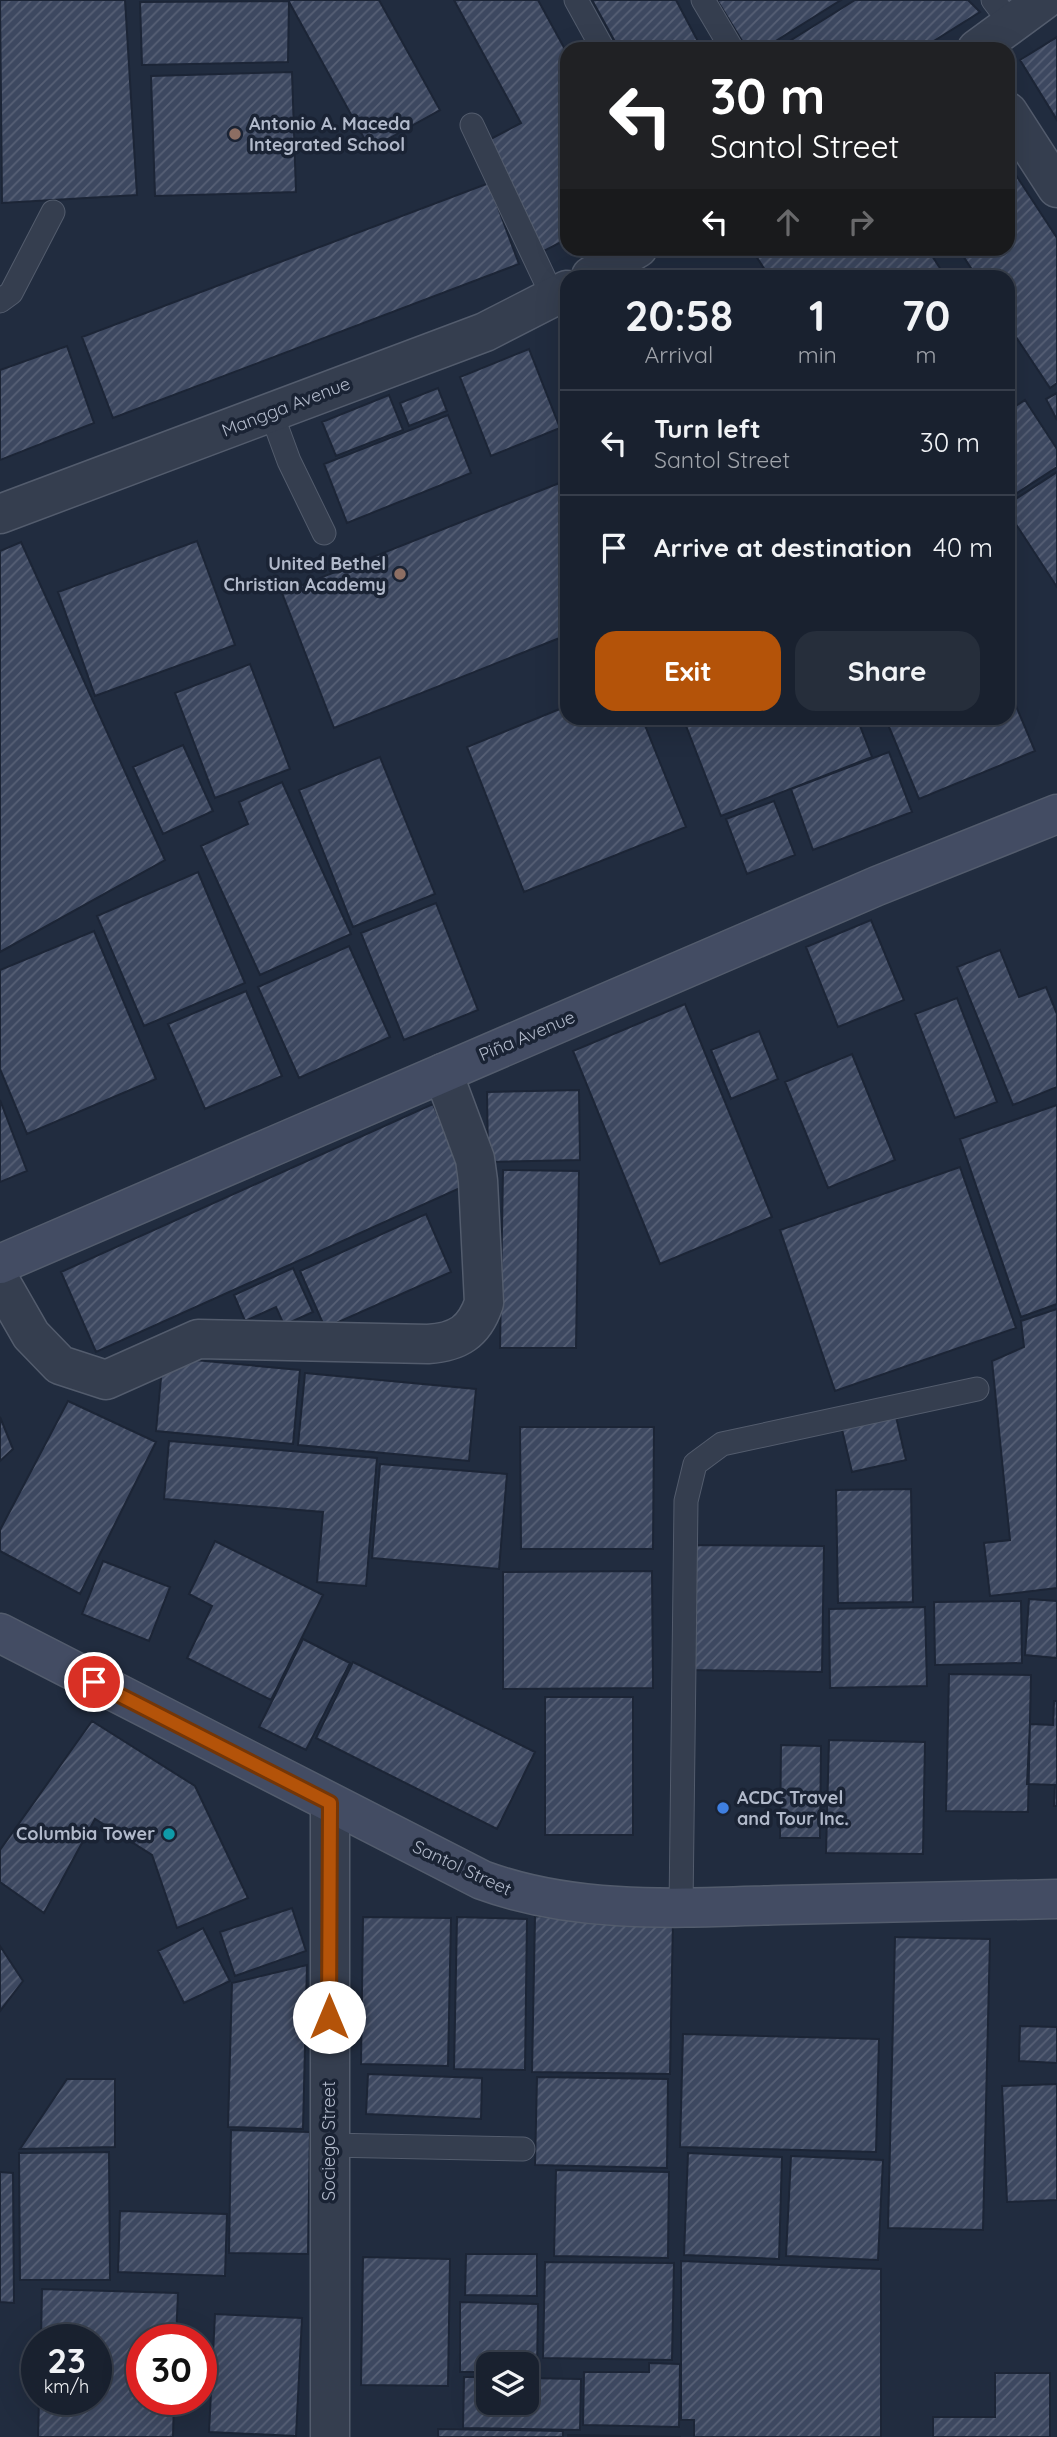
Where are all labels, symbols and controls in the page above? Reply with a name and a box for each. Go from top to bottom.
text: 30 m [710,65,825,126]
icon: left [595,70,686,161]
place label: Antonio A. Maceda Integrated School [249,112,411,156]
marker: Antonio A. Maceda Integrated School [227,126,243,142]
text: Santol Street [710,126,899,166]
icon: left [696,203,734,241]
icon: ahead [769,203,807,241]
icon: right [842,203,880,241]
text: 20:58 [625,289,733,342]
text: 1 [809,289,825,342]
text: 70 [902,289,950,342]
text: Arrival [644,340,713,369]
text: min [798,340,837,369]
text: m [915,340,936,369]
street label: Mangga Avenue [218,371,353,442]
text: Turn left [654,412,761,445]
icon: left [595,424,633,462]
text: 30 m [920,426,980,459]
text: Santol Street [654,445,790,474]
icon: arrive [595,529,633,567]
text: Arrive at destination [654,531,912,564]
text: 40 m [933,531,993,564]
place label: United Bethel Christian Academy [224,552,386,596]
marker: United Bethel Christian Academy [392,566,408,582]
button: Exit [595,631,781,711]
button: Share [795,631,980,711]
street label: Piña Avenue [475,1005,578,1066]
pin [64,1652,124,1712]
icon: arrive [75,1663,113,1701]
place label: ACDC Travel and Tour Inc. [737,1786,849,1830]
marker: ACDC Travel and Tour Inc. [715,1800,731,1816]
place label: Columbia Tower [16,1822,155,1845]
marker: Columbia Tower [161,1826,177,1842]
street label: Santol Street [409,1835,515,1900]
position arrow [292,1980,366,2054]
street label: Sociego Street [317,2081,340,2201]
speed limit sign: 30 [126,2324,217,2415]
text: 23 [47,2338,86,2382]
map controls [476,2352,539,2415]
button: layers [476,2352,539,2415]
text: km/h [44,2375,89,2398]

